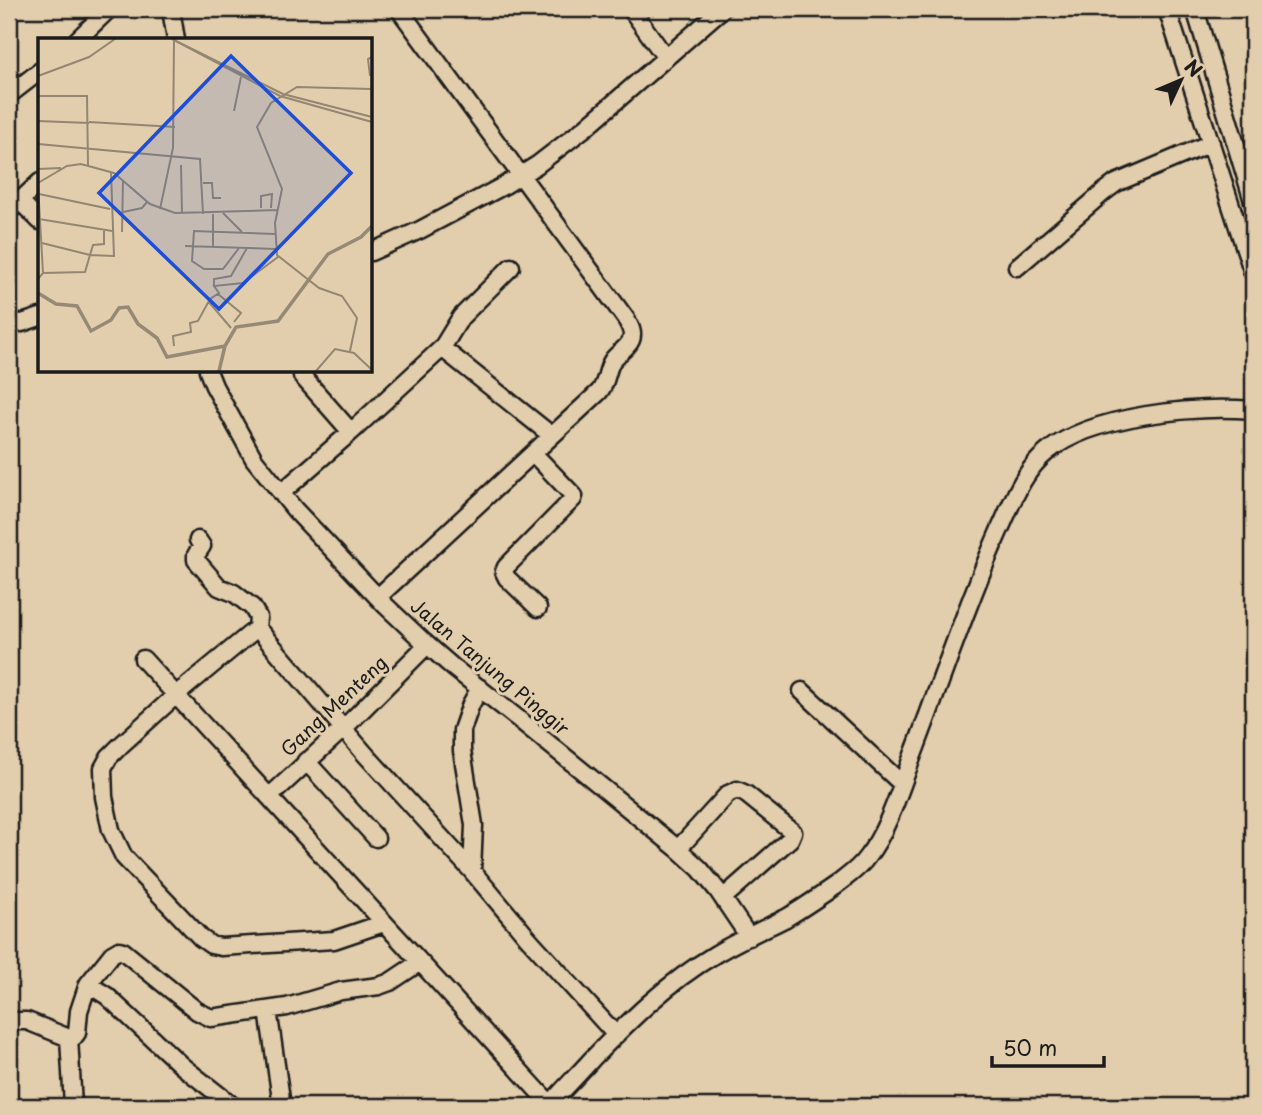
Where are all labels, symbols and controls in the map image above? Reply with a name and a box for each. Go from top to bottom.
inset map [38,38,373,373]
north arrow [1146,46,1216,116]
text: N [1179,52,1209,83]
street label: Jalan Tanjung Pinggir [405,591,576,741]
street label: Gang Menteng [274,648,393,762]
scale bar [992,1024,1104,1068]
text: 50 m [1003,1031,1057,1063]

